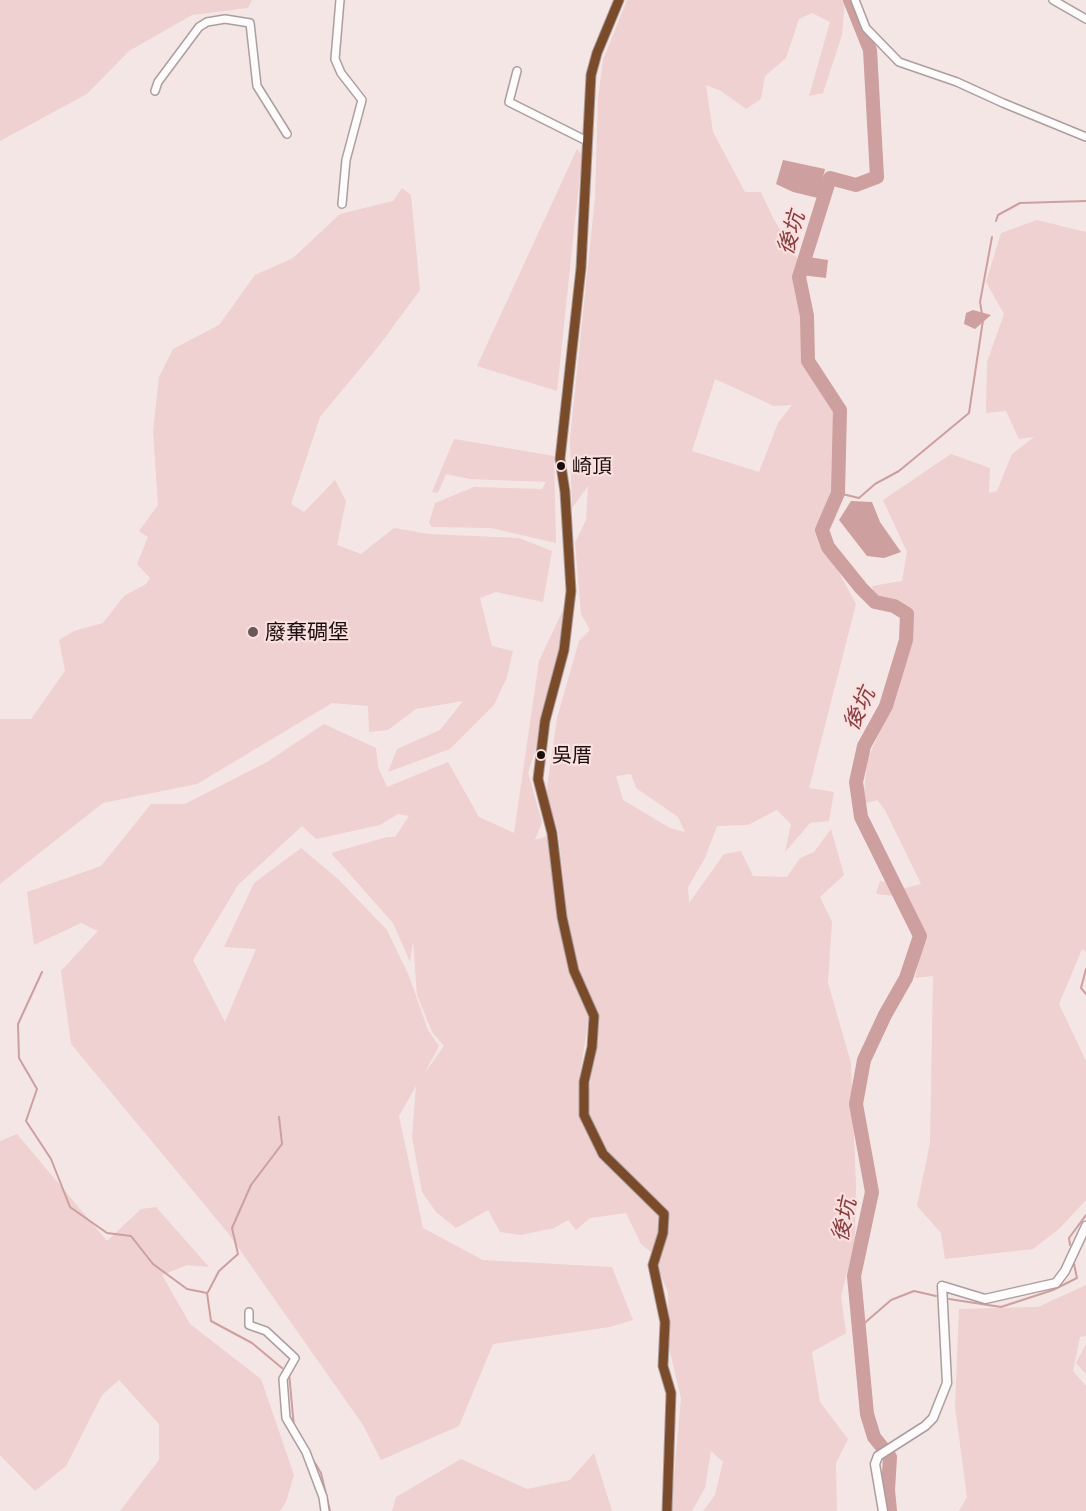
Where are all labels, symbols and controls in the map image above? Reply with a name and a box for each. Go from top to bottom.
water label: 後坑 [772,208,810,258]
place label: 崎頂 [572,454,612,478]
marker: 崎頂 [555,460,567,472]
place label: 廢棄碉堡 [265,619,349,645]
marker: 廢棄碉堡 [246,625,260,639]
water label: 後坑 [838,683,880,735]
place label: 吳厝 [552,743,592,767]
marker: 吳厝 [535,749,547,761]
water label: 後坑 [827,1196,861,1244]

